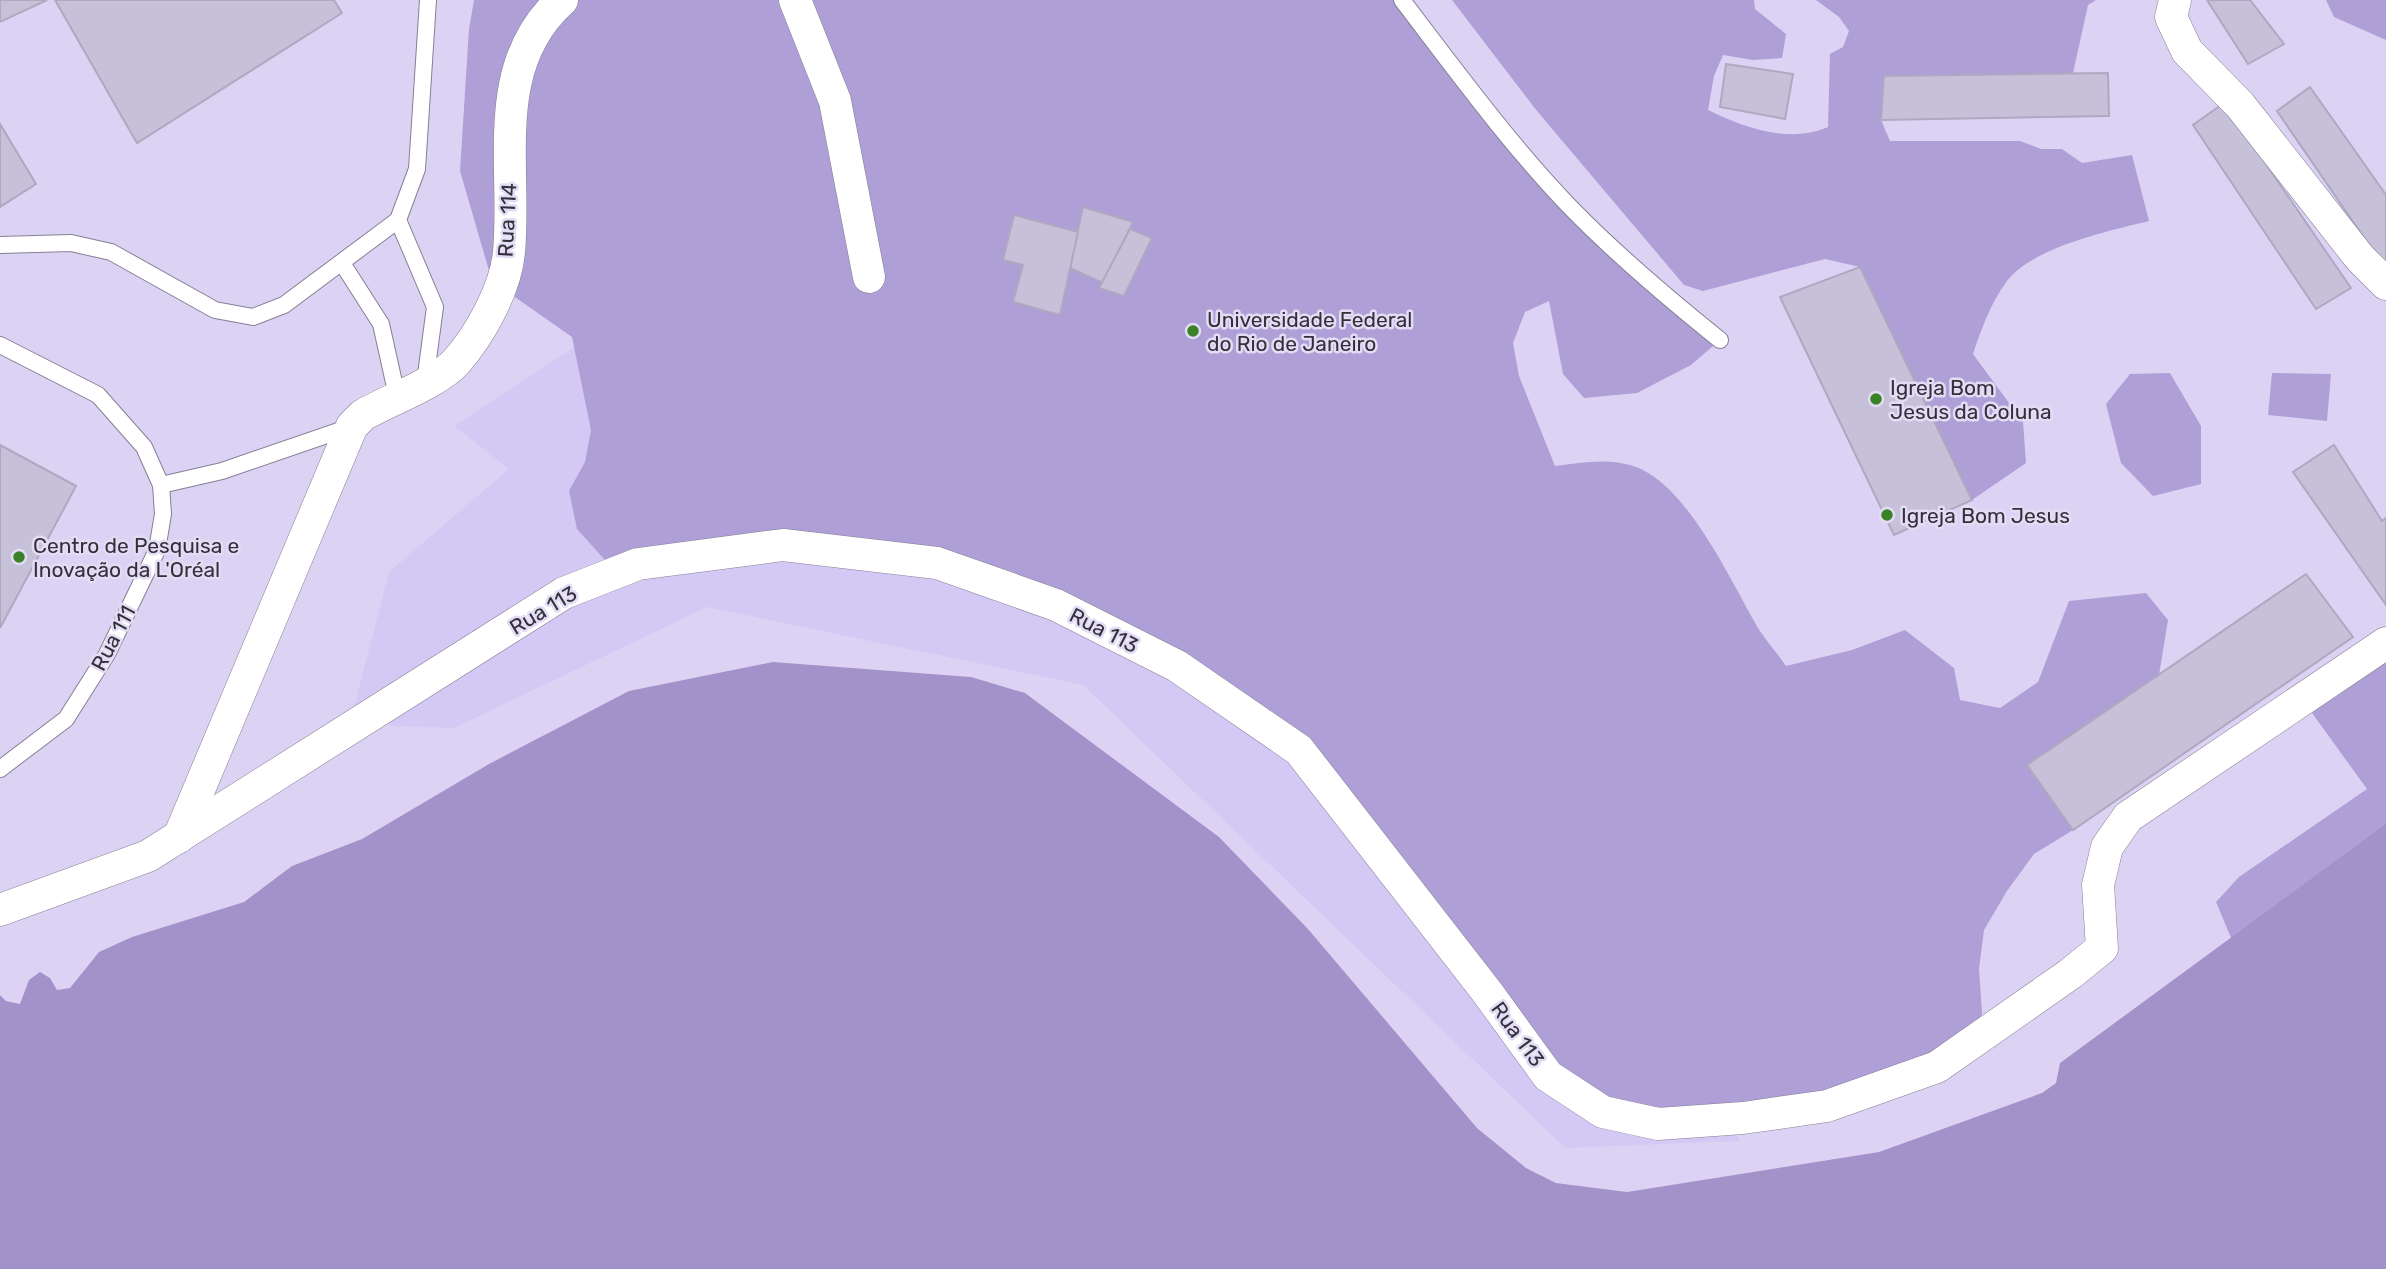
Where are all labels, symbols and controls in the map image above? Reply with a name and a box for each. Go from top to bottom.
street label: Rua 114 [493,182,521,258]
place label: Universidade Federal do Rio de Janeiro [1207,307,1412,356]
marker: Universidade Federal do Rio de Janeiro [1185,323,1201,339]
place label: Igreja Bom Jesus da Coluna [1890,375,2052,424]
marker: Igreja Bom Jesus da Coluna [1868,391,1884,407]
place label: Igreja Bom Jesus [1901,503,2070,528]
marker: Igreja Bom Jesus [1879,507,1895,523]
place label: Centro de Pesquisa e Inovação da L'Oréal [33,533,239,582]
marker: Centro de Pesquisa e Inovação da L'Oréal [11,549,27,565]
street label: Rua 113 [505,580,581,640]
street label: Rua 111 [86,601,140,675]
street label: Rua 113 [1065,602,1143,658]
street label: Rua 113 [1486,997,1550,1071]

